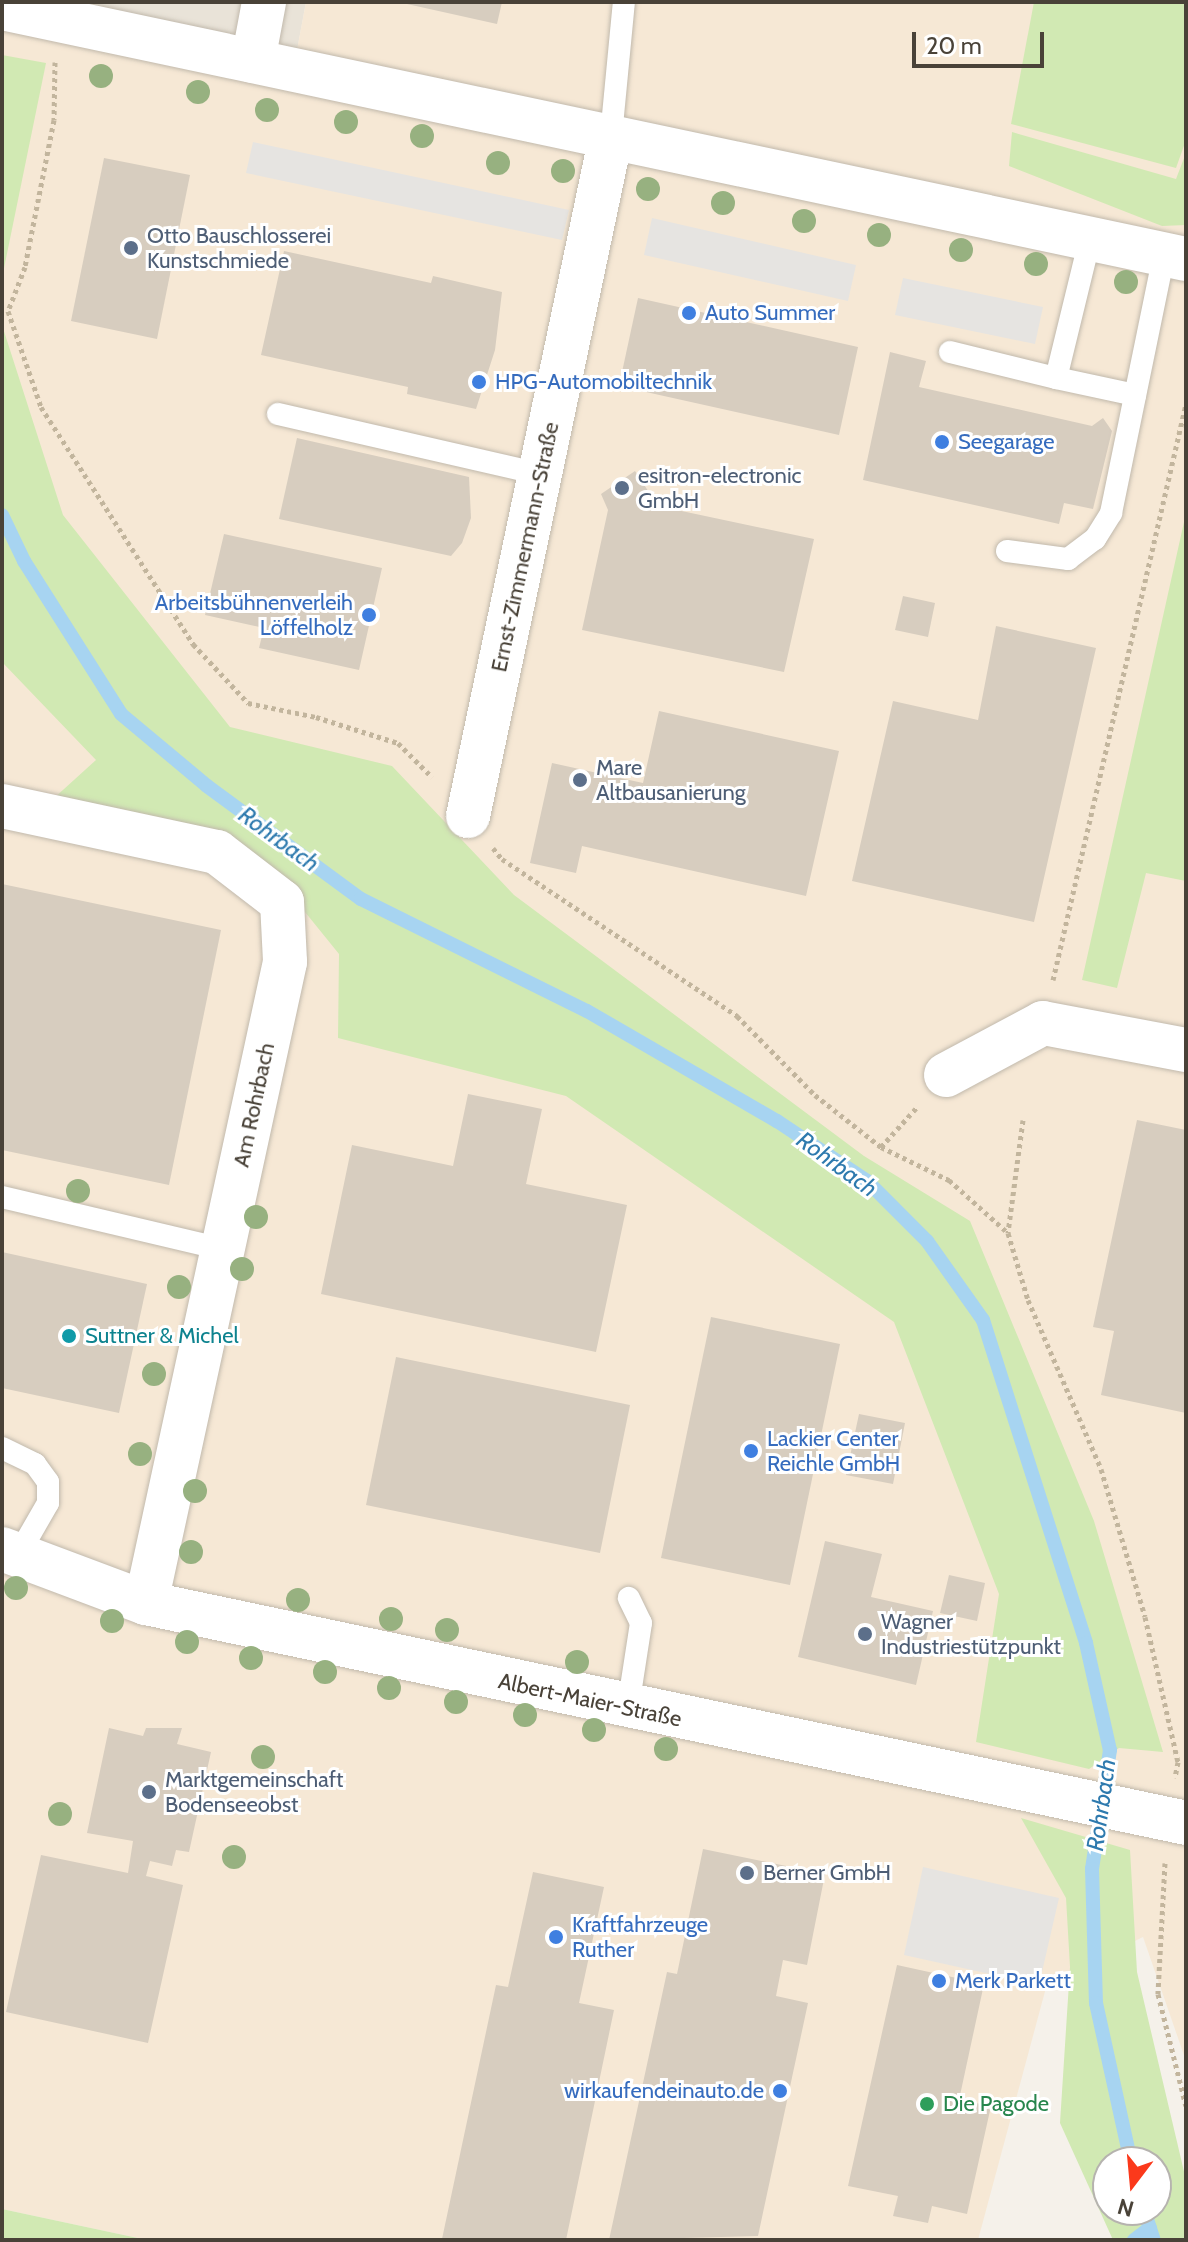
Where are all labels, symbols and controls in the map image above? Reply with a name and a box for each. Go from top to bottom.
scale bar [916,16,1048,66]
text: 20 m [926,31,982,60]
place label: Otto Bauschlosserei Kunstschmiede [147,222,331,274]
marker: Otto Bauschlosserei Kunstschmiede [122,239,140,257]
place label: Auto Summer [705,300,835,326]
marker: Auto Summer [680,304,698,322]
place label: HPG-Automobiltechnik [495,369,712,395]
marker: HPG-Automobiltechnik [470,373,488,391]
street label: Ernst-Zimmermann-Straße [486,420,564,674]
place label: Seegarage [958,429,1054,455]
marker: Seegarage [933,433,951,451]
place label: esitron-electronic GmbH [638,462,802,514]
marker: esitron-electronic GmbH [613,479,631,497]
place label: Arbeitsbühnenverleih Löffelholz [155,589,353,640]
marker: Arbeitsbühnenverleih Löffelholz [360,606,378,624]
place label: Mare Altbausanierung [596,754,746,806]
marker: Mare Altbausanierung [571,771,589,789]
water label: Rohrbach [233,800,325,878]
street label: Am Rohrbach [228,1040,280,1170]
water label: Rohrbach [791,1125,883,1203]
place label: Suttner & Michel [85,1323,239,1349]
marker: Suttner & Michel [60,1327,78,1345]
place label: Lackier Center Reichle GmbH [767,1425,900,1476]
marker: Lackier Center Reichle GmbH [742,1442,760,1460]
place label: Wagner Industriestützpunkt [881,1608,1061,1660]
marker: Wagner Industriestützpunkt [856,1625,874,1643]
street label: Albert-Maier-Straße [496,1668,684,1732]
water label: Rohrbach [1080,1757,1122,1853]
place label: Marktgemeinschaft Bodenseeobst [165,1766,343,1818]
marker: Marktgemeinschaft Bodenseeobst [140,1783,158,1801]
place label: Berner GmbH [763,1860,891,1886]
marker: Berner GmbH [738,1864,756,1882]
place label: Kraftfahrzeuge Ruther [572,1911,708,1962]
marker: Kraftfahrzeuge Ruther [547,1928,565,1946]
place label: Merk Parkett [955,1968,1071,1994]
marker: Merk Parkett [930,1972,948,1990]
place label: wirkaufendeinauto.de [564,2078,764,2104]
marker: wirkaufendeinauto.de [771,2082,789,2100]
place label: Die Pagode [943,2091,1049,2117]
marker: Die Pagode [918,2095,936,2113]
north arrow [1092,2146,1172,2226]
text: N [1115,2193,1137,2223]

